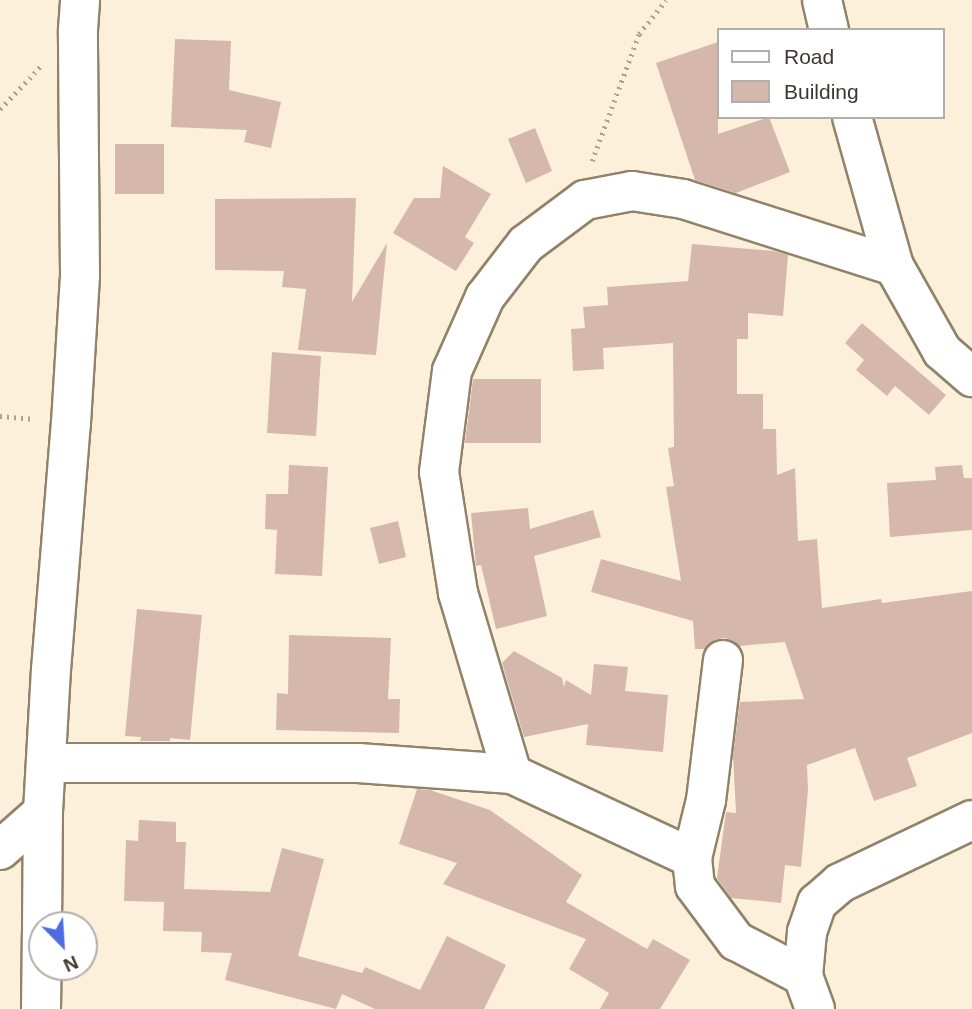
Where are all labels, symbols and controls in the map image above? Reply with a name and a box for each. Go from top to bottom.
legend [716,28,944,119]
text: Road [784,45,834,68]
text: Building [784,80,859,103]
north arrow [28,911,98,981]
text: N [60,951,81,976]

